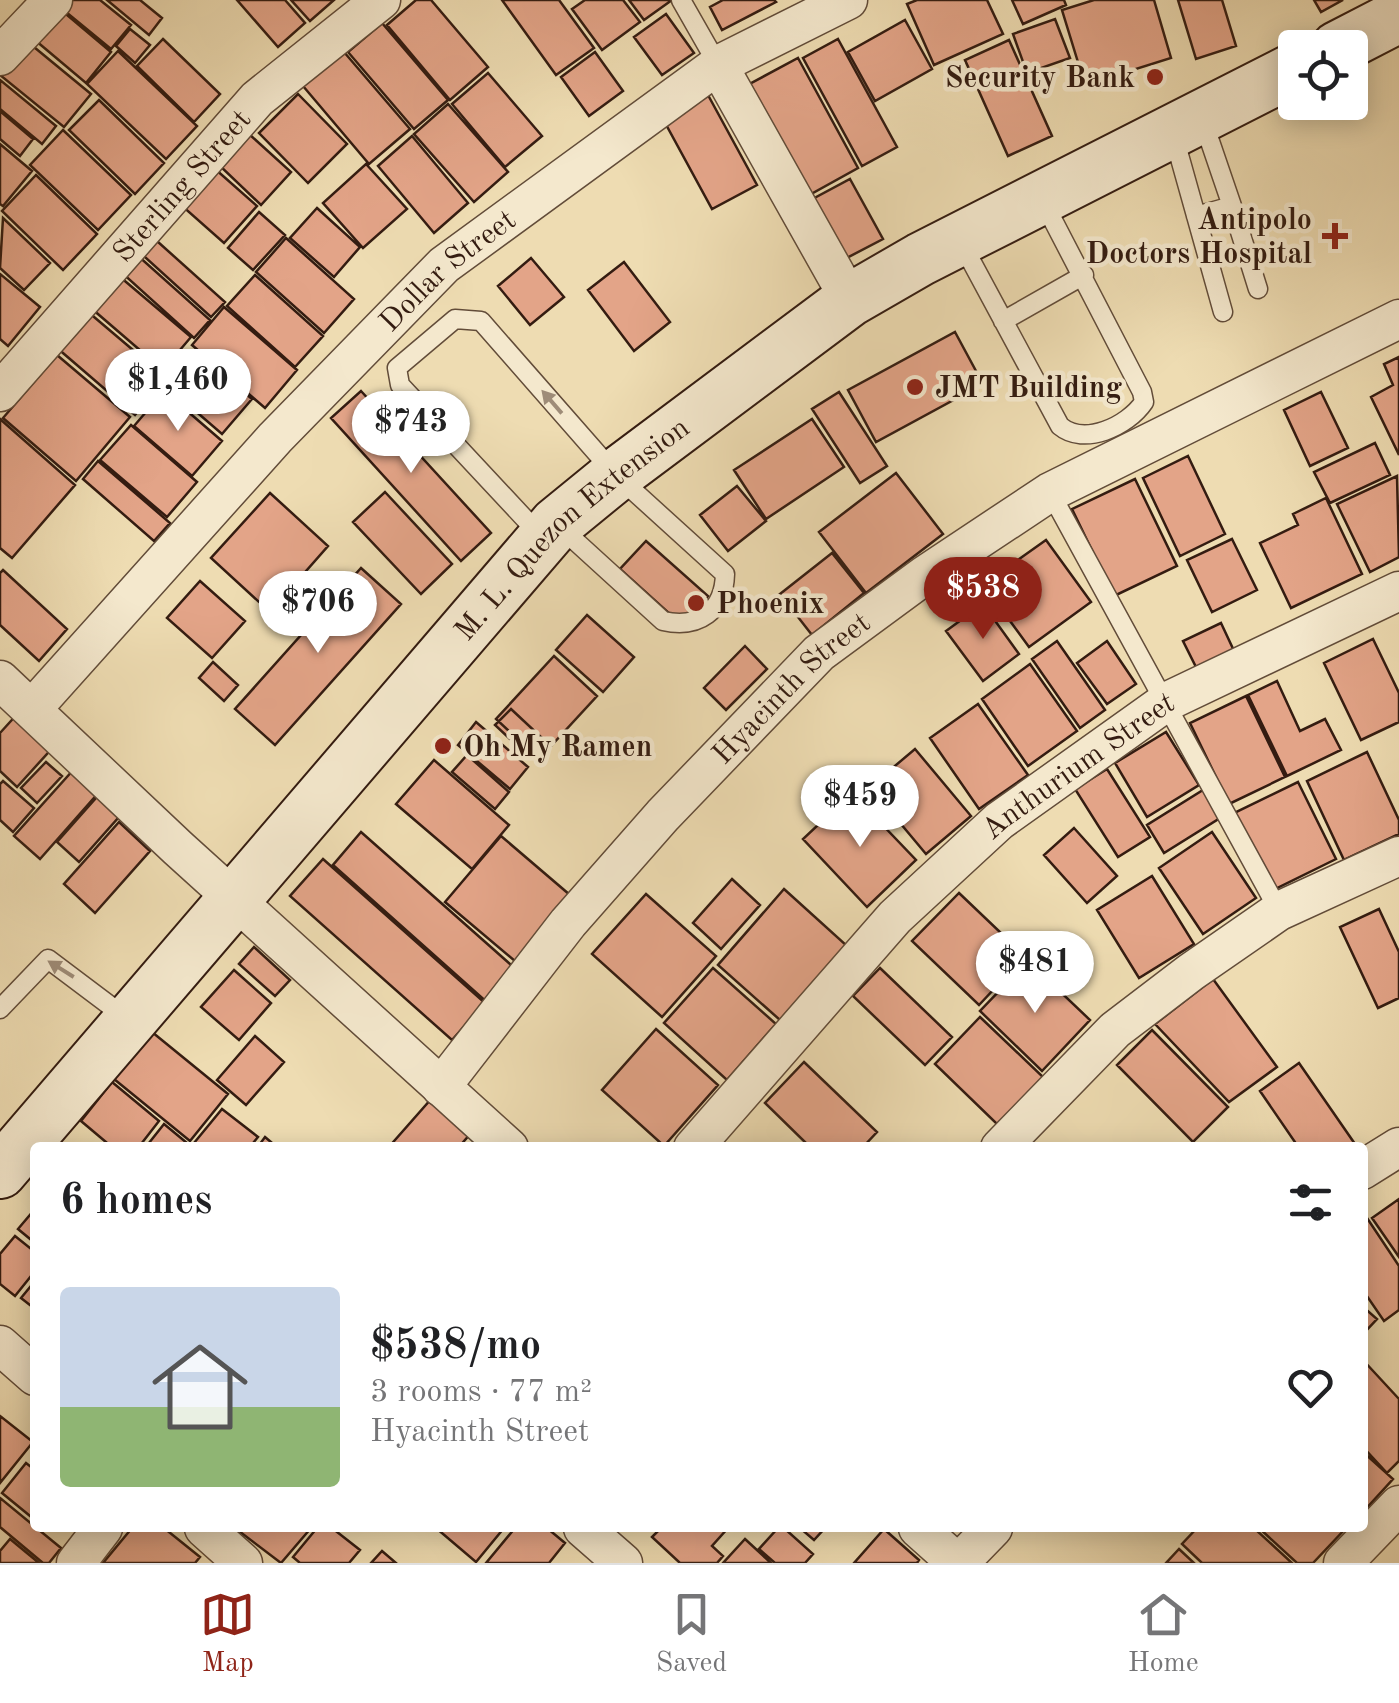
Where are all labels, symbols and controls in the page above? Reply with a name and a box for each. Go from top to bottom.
map controls [1278,30,1368,120]
button: locate [1278,30,1368,120]
place label: Security Bank [945,64,1135,94]
marker: Security Bank [1144,66,1166,88]
street label: Sterling Street [108,105,257,269]
street label: Dollar Street [375,205,522,338]
place label: Antipolo Doctors Hospital [1086,206,1312,270]
marker: Antipolo Doctors Hospital [1322,223,1348,249]
pin: $1,460 [97,349,259,434]
text: $1,460 [127,365,229,397]
place label: JMT Building [935,374,1122,404]
marker: JMT Building [904,376,926,398]
one-way arrow [541,389,563,414]
pin: $743 [352,391,470,476]
text: $743 [374,407,448,439]
street label: M. L. Quezon Extension [450,413,695,647]
pin: $538 [924,557,1042,642]
pin: $706 [259,571,377,656]
text: $538 [946,573,1020,605]
text: $706 [281,587,355,619]
place label: Phoenix [716,590,824,620]
marker: Phoenix [685,592,707,614]
street label: Hyacinth Street [708,608,876,771]
street label: Anthurium Street [977,687,1179,846]
place label: Oh My Ramen [463,733,652,763]
marker: Oh My Ramen [432,735,454,757]
pin: $459 [801,765,919,850]
text: $459 [823,781,897,813]
pin: $481 [976,931,1094,1016]
text: $481 [998,947,1072,979]
one-way arrow [48,960,75,979]
icon: filters [1283,1175,1338,1230]
text: 6 homes [60,1181,212,1223]
text: $538/mo [370,1326,541,1368]
icon: home [140,1327,260,1447]
icon: heart [1283,1360,1338,1415]
text: 3 rooms · 77 m² [370,1377,592,1409]
text: Hyacinth Street [370,1417,589,1449]
tab: Map [200,1587,255,1682]
tab: Saved [656,1587,727,1682]
tab: Home [1128,1587,1199,1682]

